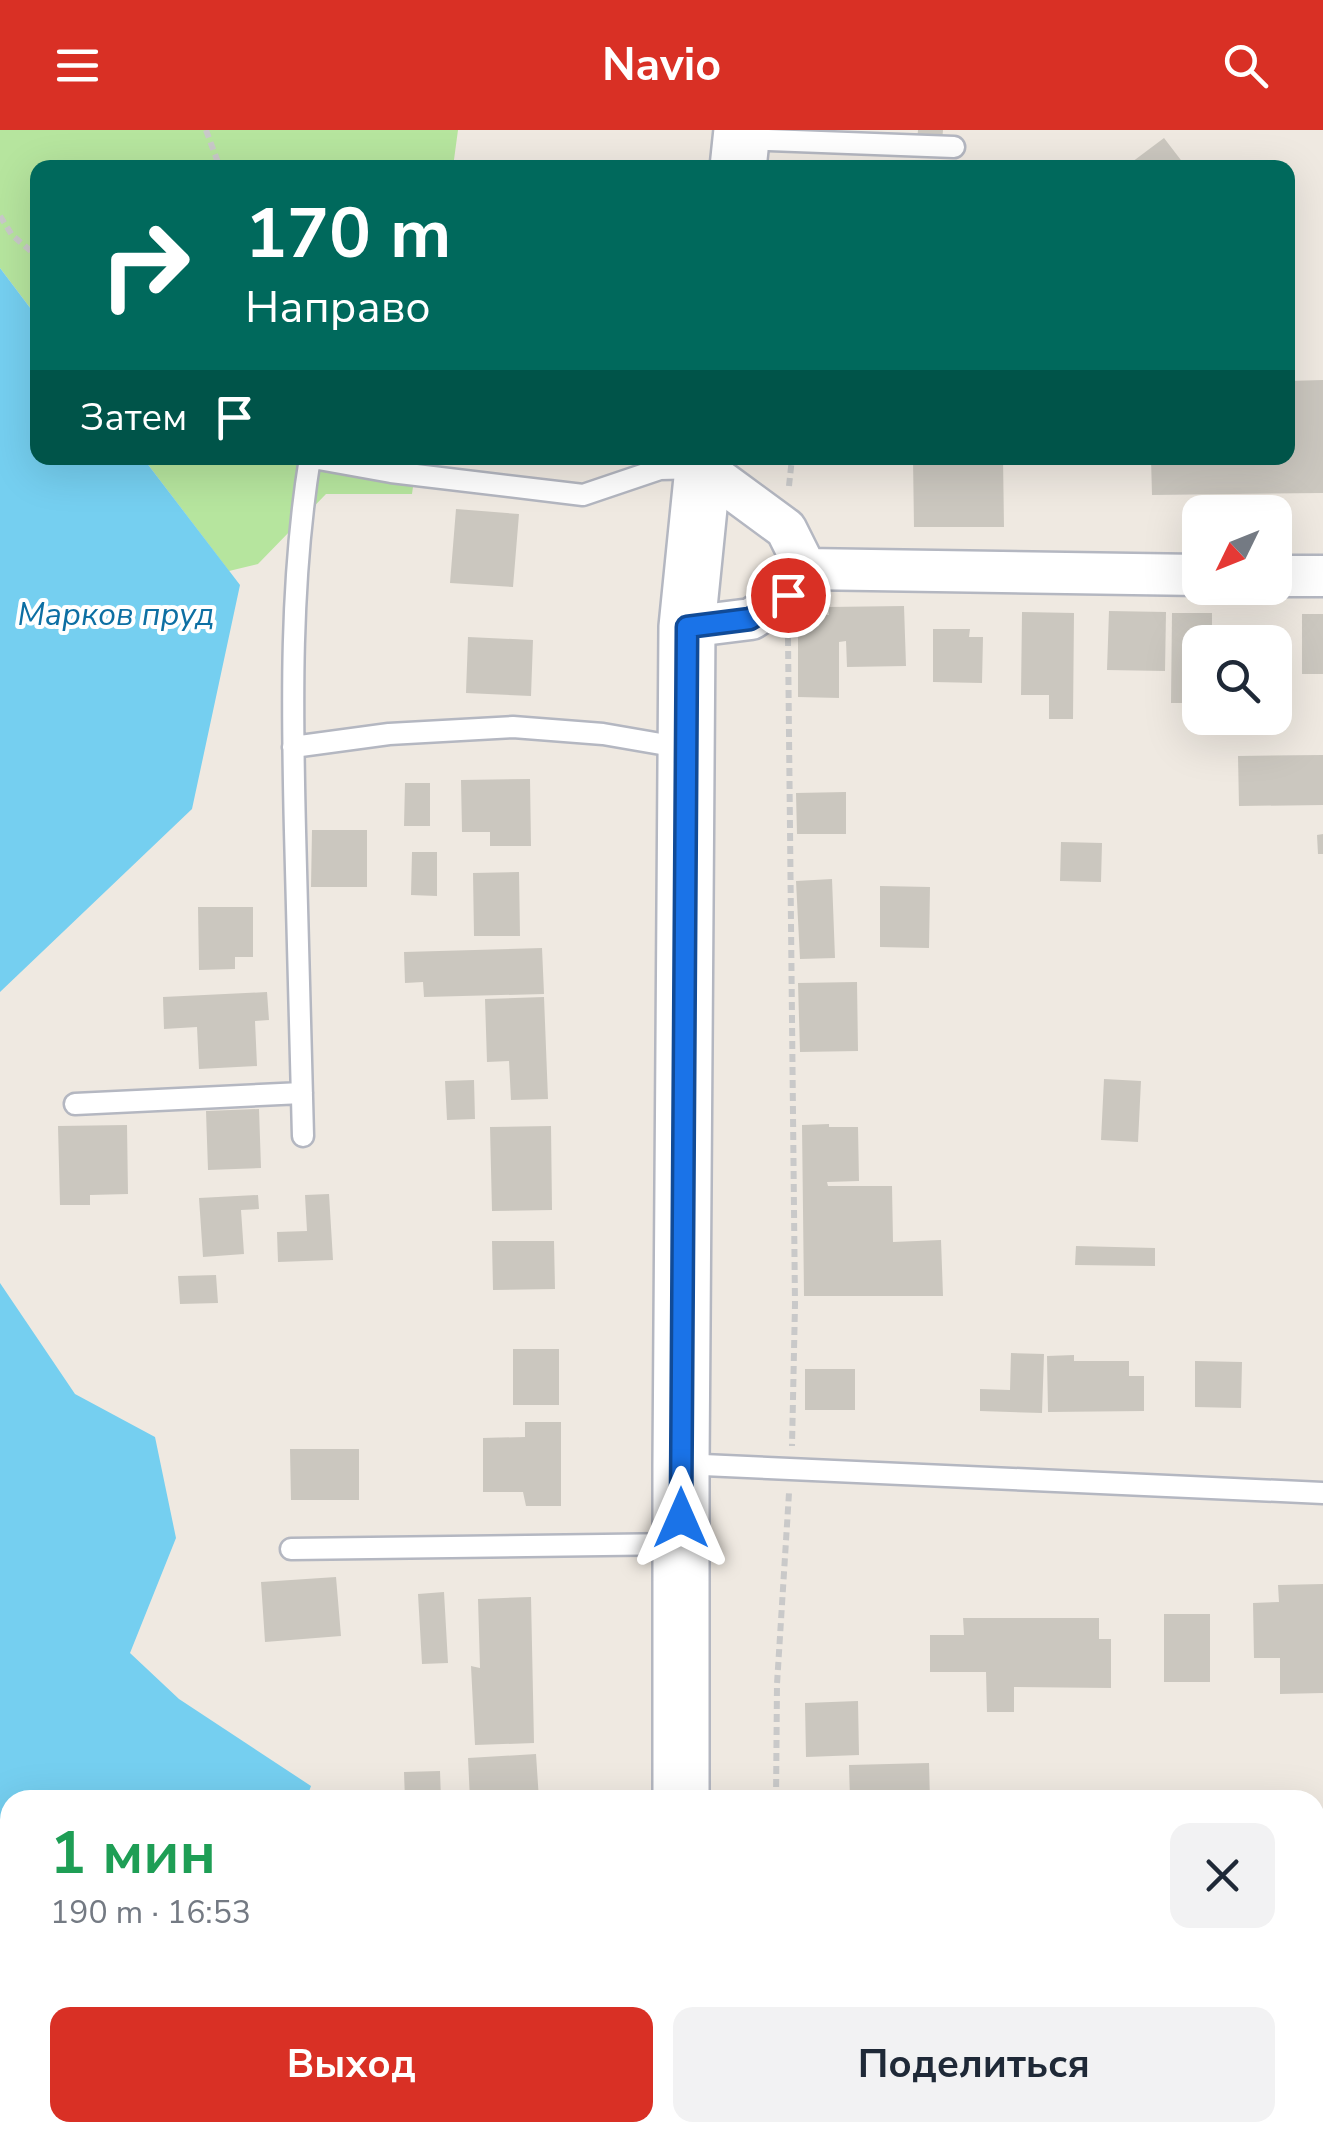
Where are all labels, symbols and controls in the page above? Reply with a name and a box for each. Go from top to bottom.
text: Navio [602,35,721,96]
icon: menu [50,38,105,93]
icon: search [1218,38,1273,93]
text: 170 m [245,186,451,282]
icon: right [80,200,210,330]
text: Направо [245,277,431,338]
icon: arrive [207,390,262,445]
text: Затем [80,392,187,443]
north arrow [1182,495,1292,605]
map controls [1182,495,1292,735]
pin [746,553,831,638]
icon: arrive [761,568,816,623]
water label: Марков пруд [17,593,215,636]
button: search [1182,625,1292,735]
position arrow [629,1466,733,1570]
text: 1 мин [50,1812,216,1894]
button: close [1170,1823,1275,1928]
text: 190 m · 16:53 [50,1891,251,1934]
button: Выход [50,2007,653,2122]
button: Поделиться [673,2007,1275,2122]

